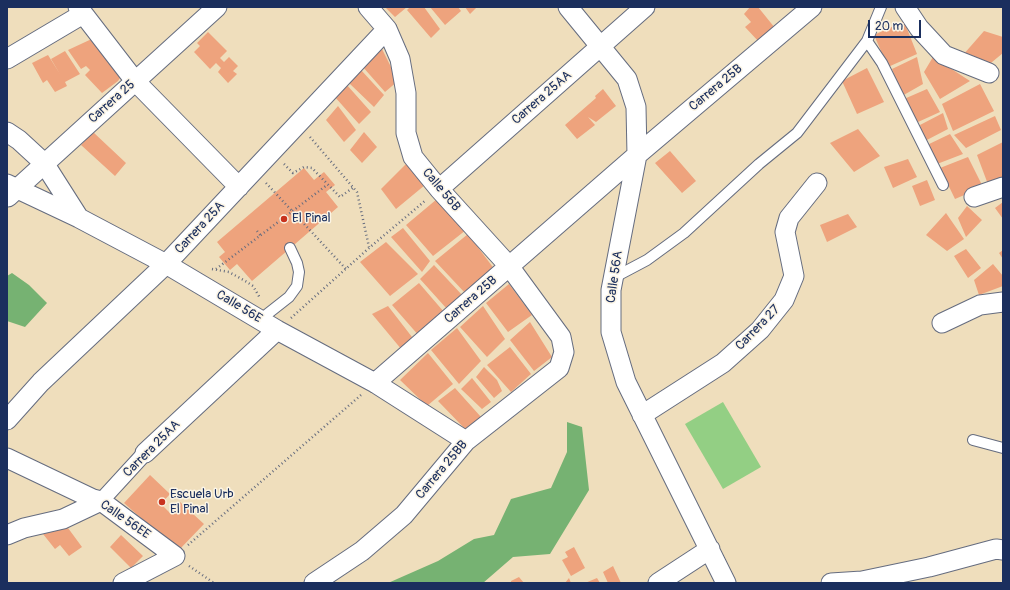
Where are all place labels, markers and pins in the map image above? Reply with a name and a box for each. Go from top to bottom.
place label: El Pinal [292,211,331,227]
marker: El Pinal [279,214,289,224]
place label: Escuela Urb El Pinal [170,487,234,518]
marker: Escuela Urb El Pinal [157,497,167,507]

